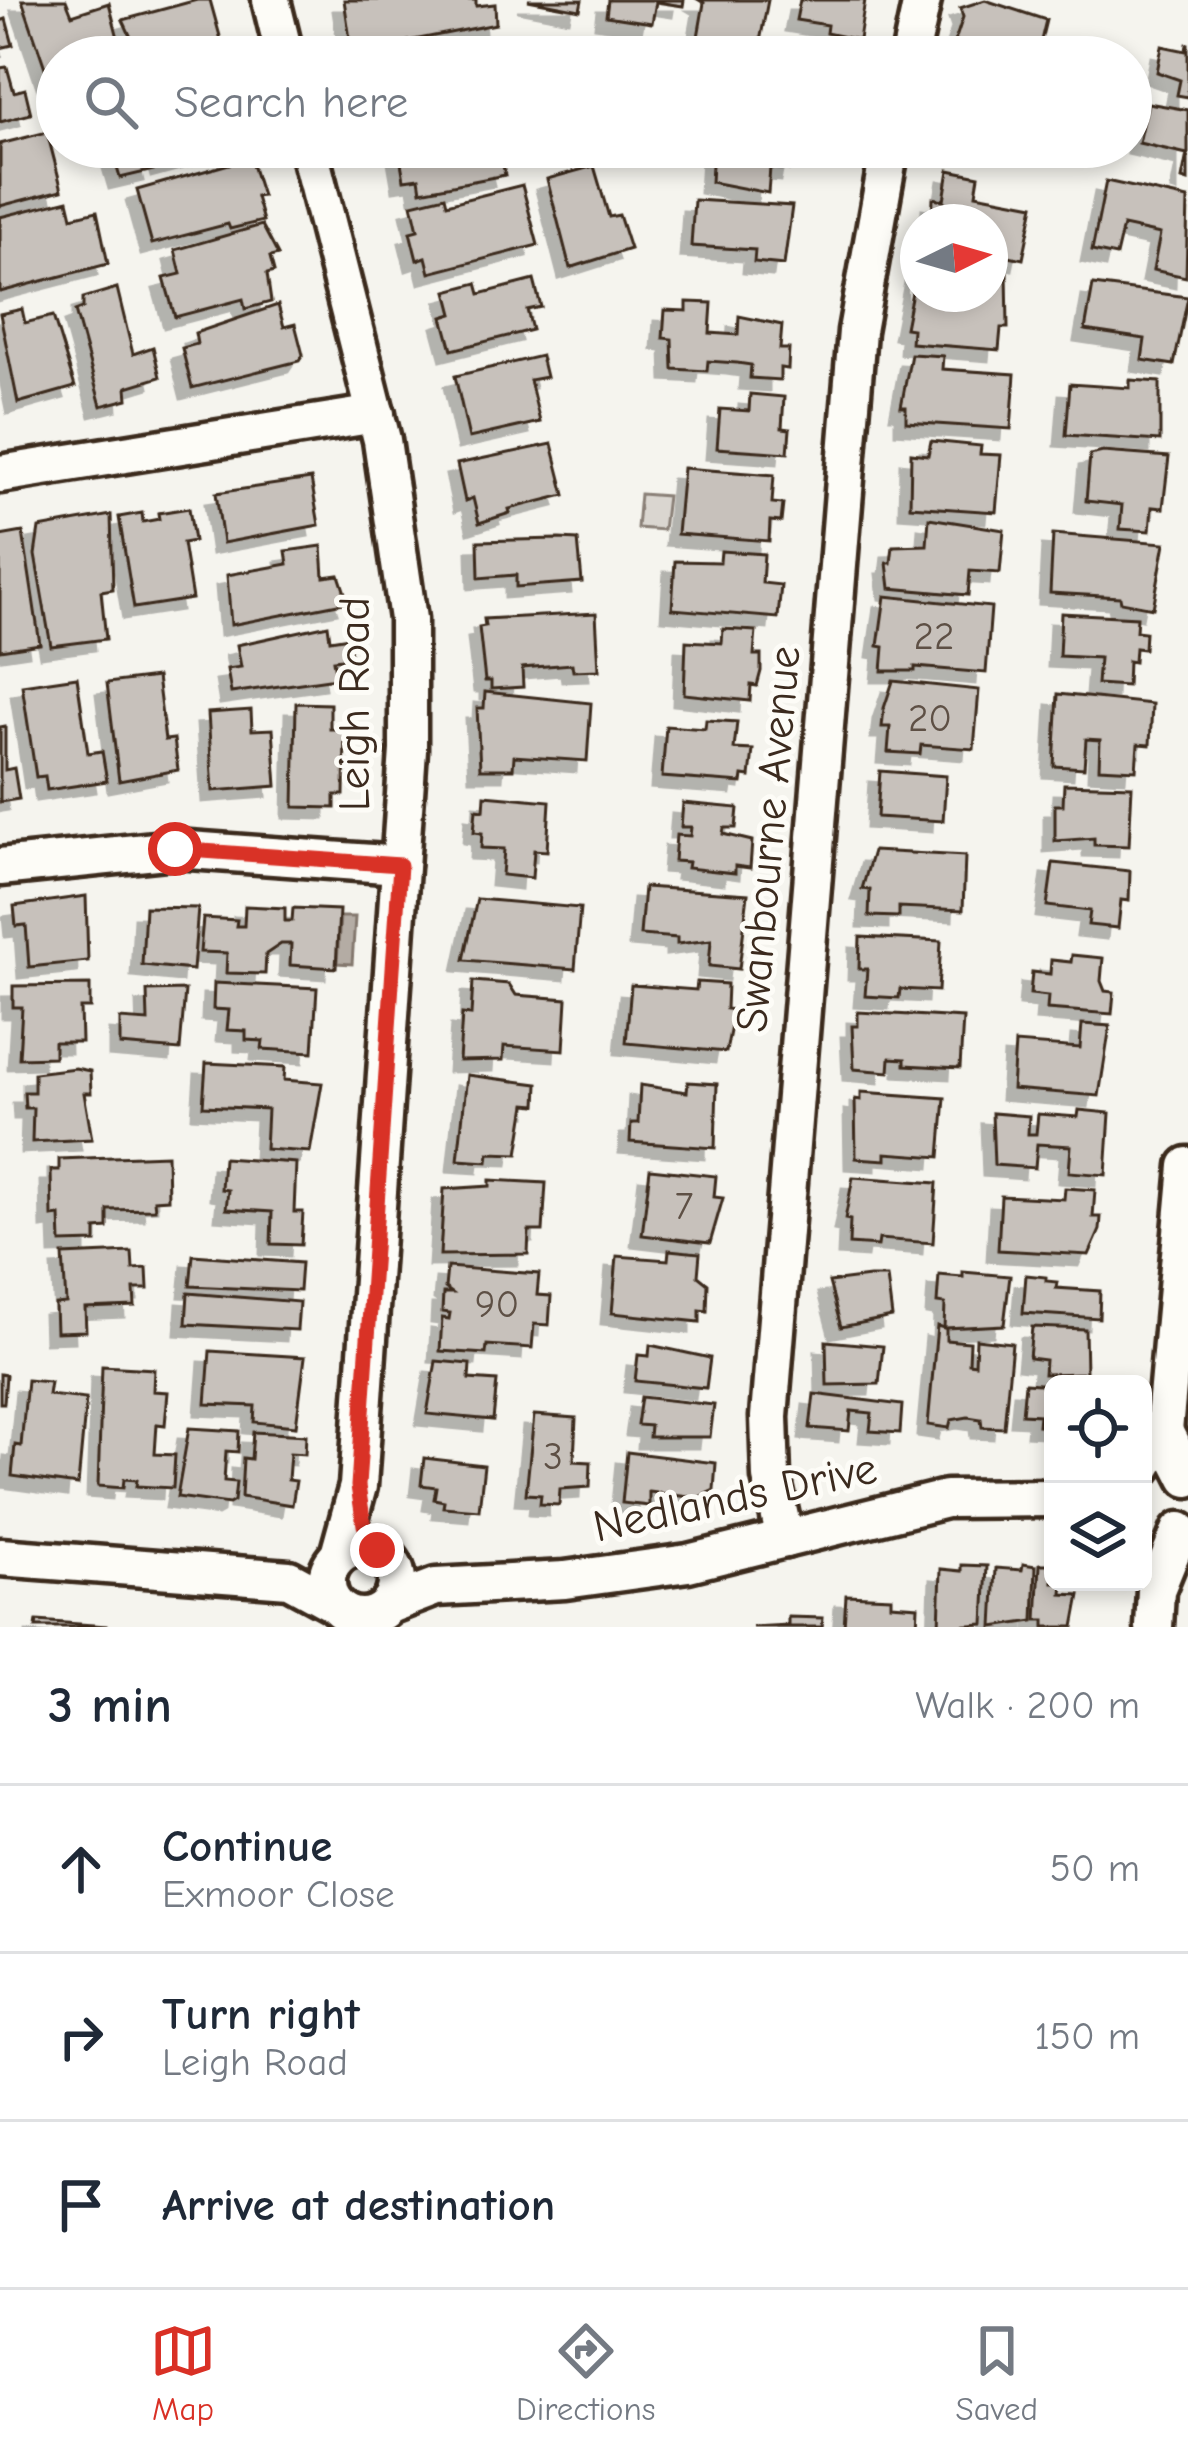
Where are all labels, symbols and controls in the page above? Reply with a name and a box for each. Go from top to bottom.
search box [36,36,1152,168]
icon: search [78,69,144,135]
text: Search here [174,76,408,128]
north arrow [900,204,1008,312]
street label: Leigh Road [328,597,380,811]
house number: 22 [914,614,954,659]
street label: Swanbourne Avenue [725,644,811,1034]
house number: 20 [908,696,952,741]
route start [148,822,202,876]
house number: 7 [675,1184,693,1229]
house number: 90 [475,1282,519,1327]
map controls [1044,1375,1152,1591]
button: locate [1044,1375,1152,1483]
house number: 3 [543,1434,563,1479]
street label: Nedlands Drive [589,1442,881,1552]
button: layers [1044,1483,1152,1591]
route end [350,1523,404,1577]
text: 3 min [48,1676,172,1735]
text: Walk · 200 m [915,1683,1140,1728]
text: Continue [162,1820,332,1872]
icon: ahead [48,1836,114,1902]
text: 50 m [1050,1846,1140,1891]
text: Exmoor Close [162,1872,394,1917]
text: Turn right [162,1988,360,2040]
icon: right [48,2004,114,2070]
text: 150 m [1034,2014,1140,2059]
text: Leigh Road [162,2040,348,2085]
icon: arrive [48,2172,114,2238]
text: Arrive at destination [162,2179,555,2231]
tab: Map [150,2318,216,2428]
tab: Directions [516,2318,656,2428]
tab: Saved [956,2318,1038,2428]

